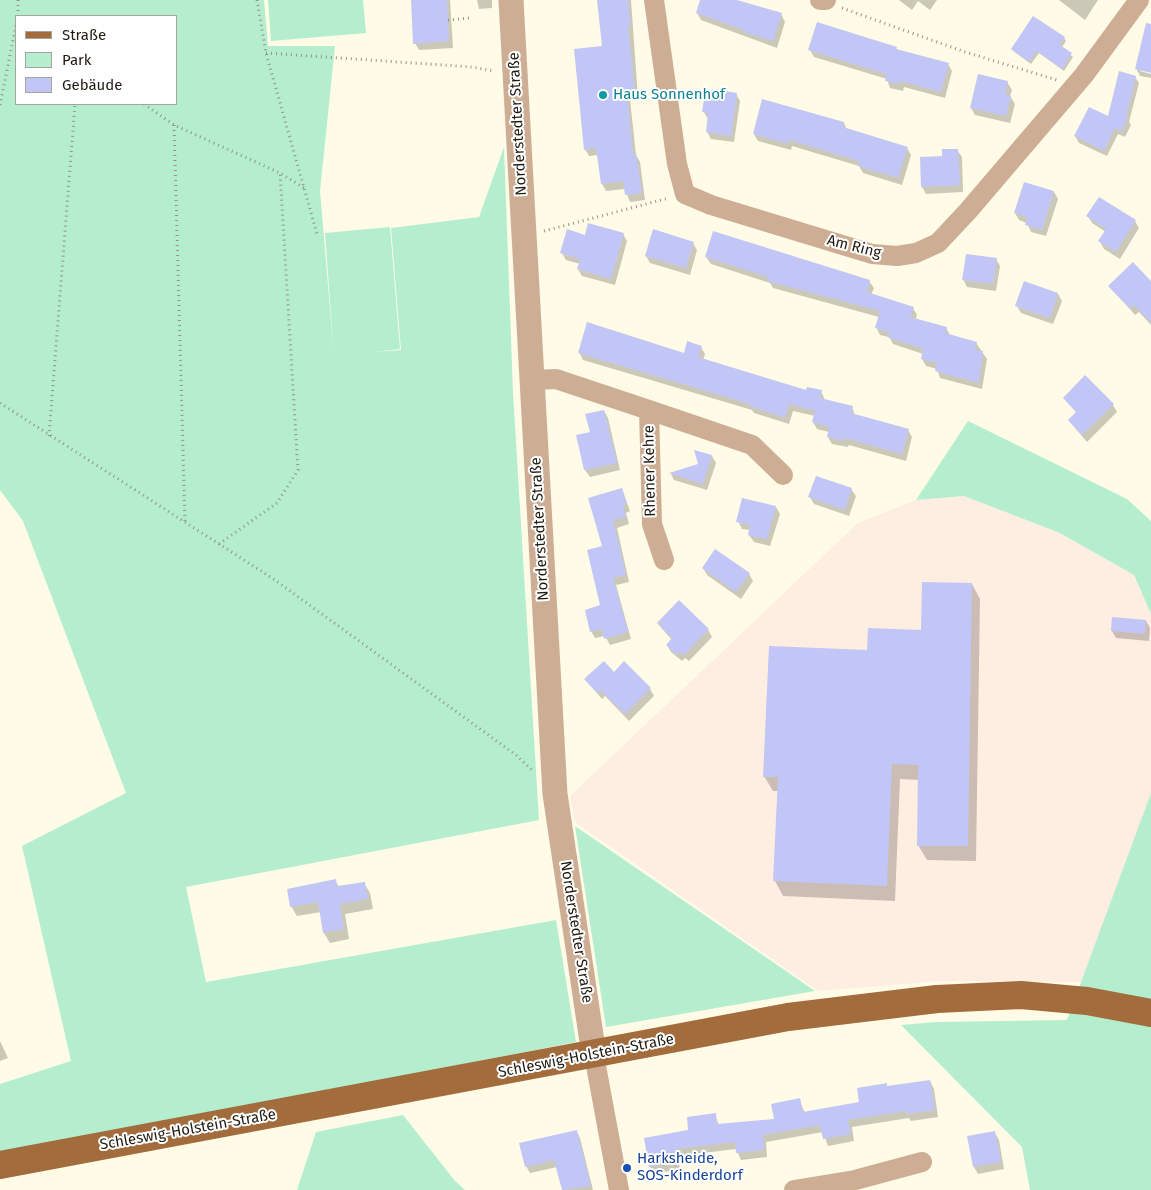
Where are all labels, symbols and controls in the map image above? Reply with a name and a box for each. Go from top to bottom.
legend [15,15,178,105]
text: Straße [62,26,106,44]
text: Park [62,51,92,69]
street label: Norderstedter Straße [505,52,531,196]
text: Gebäude [62,76,122,94]
place label: Haus Sonnenhof [613,86,725,104]
marker: Haus Sonnenhof [597,89,609,101]
street label: Am Ring [825,232,883,262]
street label: Rhener Kehre [640,425,660,517]
street label: Norderstedter Straße [527,457,553,601]
street label: Norderstedter Straße [556,860,596,1004]
street label: Schleswig-Holstein-Straße [497,1030,675,1082]
street label: Schleswig-Holstein-Straße [99,1106,277,1154]
place label: Harksheide, SOS-Kinderdorf [637,1150,743,1185]
marker: Harksheide, SOS-Kinderdorf [621,1162,633,1174]

